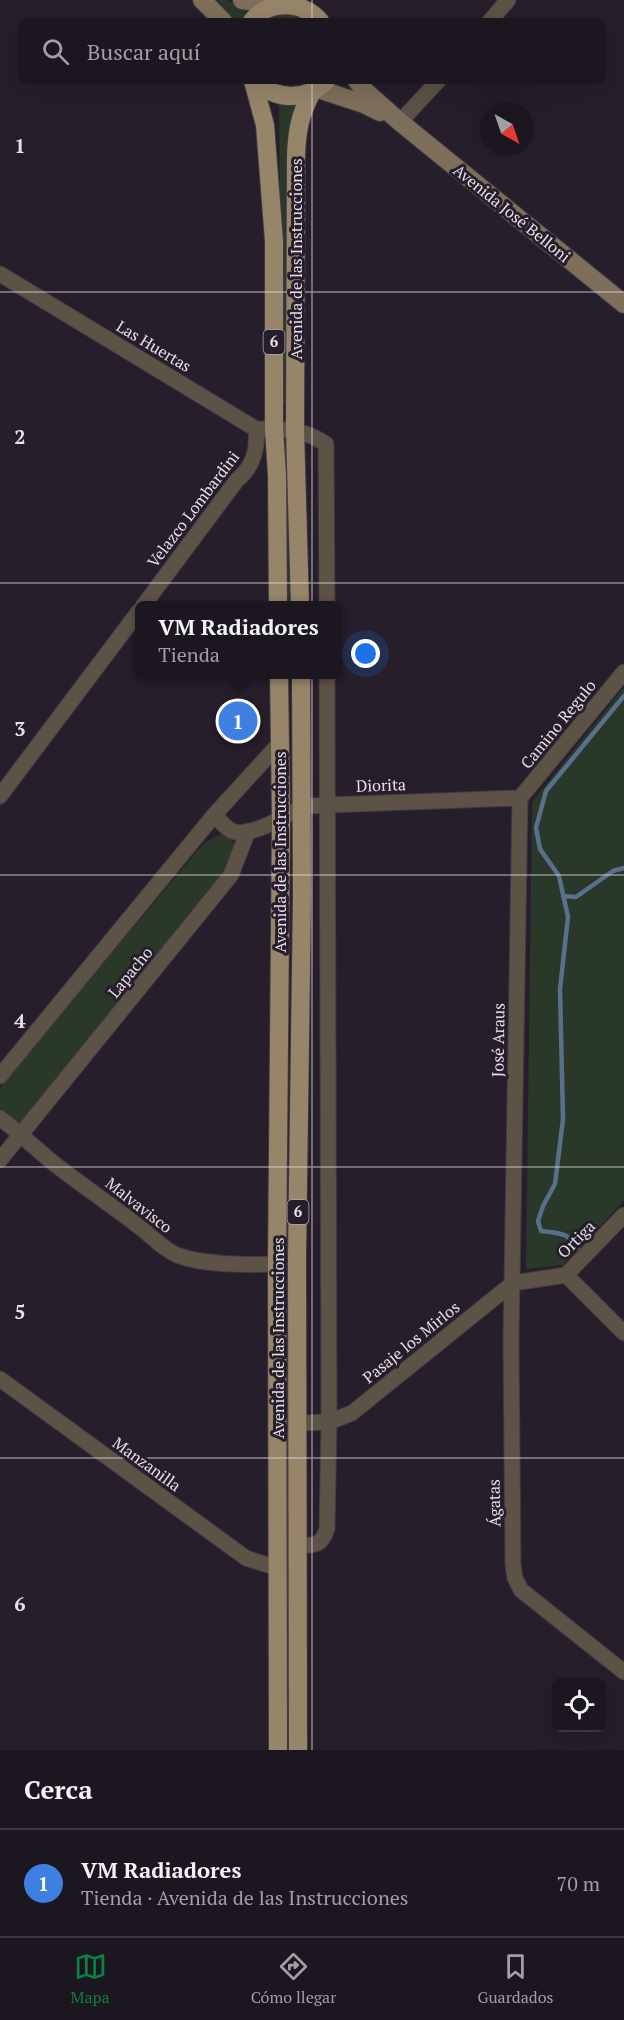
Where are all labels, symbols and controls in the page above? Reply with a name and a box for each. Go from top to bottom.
search box [18,18,606,84]
icon: search [39,35,72,68]
text: Buscar aquí [87,37,200,66]
north arrow [480,102,534,156]
text: 1 [14,132,26,159]
street label: Avenida de las Instrucciones [285,158,307,360]
street label: Avenida José Belloni [449,159,575,267]
street label: Las Huertas [112,315,196,377]
road number: 6 [264,330,284,354]
text: 2 [14,423,26,450]
street label: Velazco Lombardini [142,446,244,572]
popup [135,601,342,679]
text: VM Radiadores [158,612,319,641]
your location [351,639,380,668]
text: Tienda [158,641,220,668]
street label: Camino Regulo [515,675,601,773]
pin: 1 [218,698,258,744]
text: 3 [14,715,26,742]
street label: Avenida de las Instrucciones [269,751,291,953]
street label: Diorita [356,773,406,797]
street label: Lapacho [103,942,157,1002]
street label: José Araus [486,1003,510,1077]
text: 4 [14,1007,26,1034]
street label: Malvavisco [101,1172,177,1238]
road number: 6 [288,1200,308,1224]
street label: Ortiga [552,1215,600,1263]
street label: Avenida de las Instrucciones [267,1237,289,1439]
street label: Pasaje los Mirlos [358,1296,464,1388]
text: 5 [14,1298,26,1325]
street label: Manzanilla [108,1432,186,1496]
street label: Ágatas [483,1479,505,1527]
text: 6 [14,1590,26,1617]
map controls [552,1678,606,1732]
button: locate [552,1678,606,1732]
text: Cerca [24,1772,93,1806]
text: VM Radiadores [81,1855,241,1884]
text: 1 [38,1870,49,1897]
text: 70 m [557,1870,600,1897]
text: Tienda · Avenida de las Instrucciones [81,1884,408,1911]
tab: Mapa [71,1950,110,2008]
tab: Cómo llegar [251,1950,336,2008]
tab: Guardados [477,1950,553,2008]

